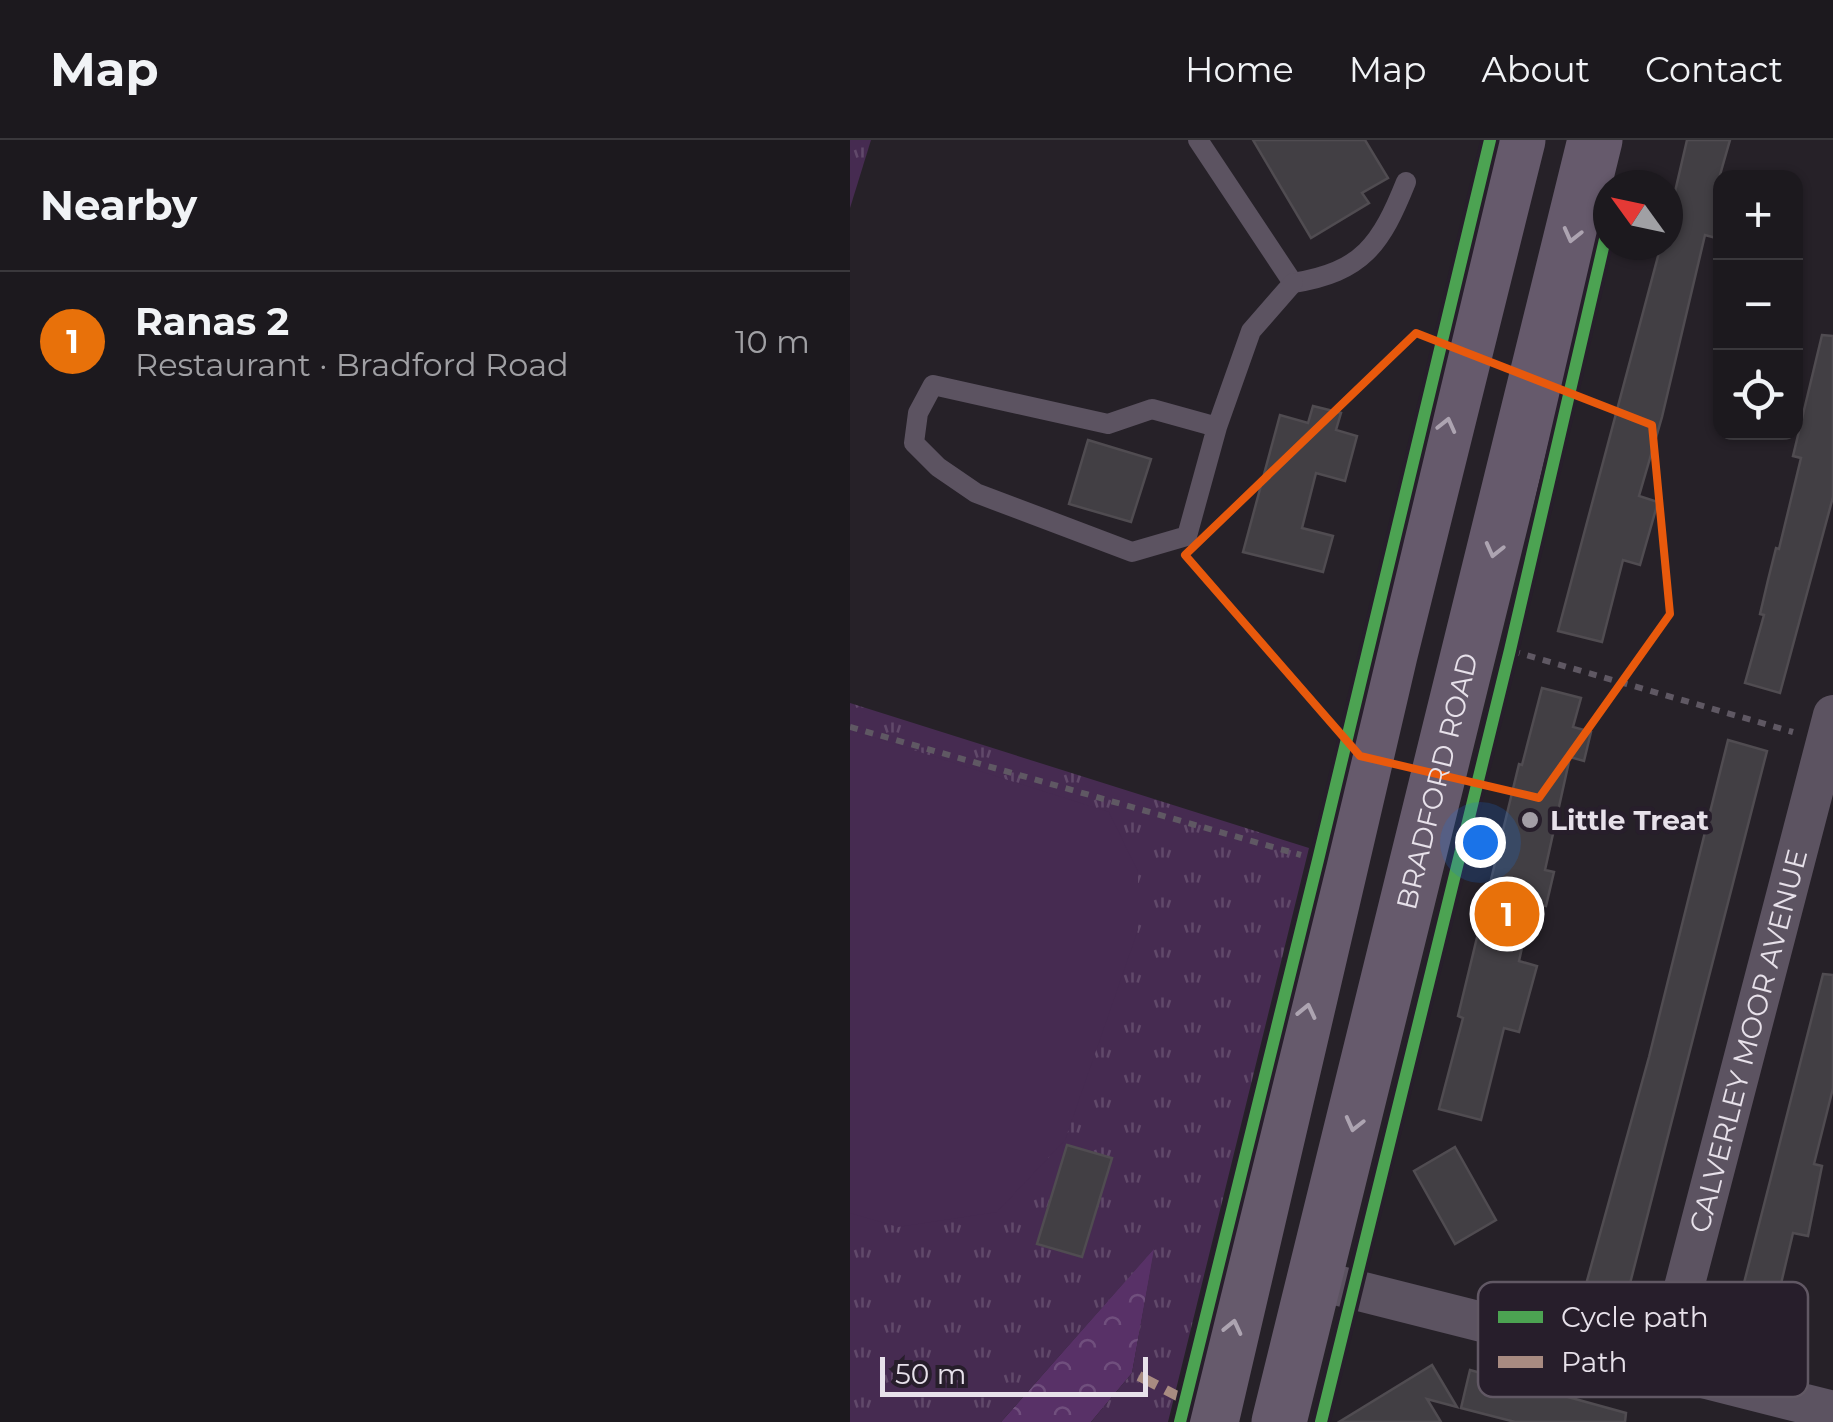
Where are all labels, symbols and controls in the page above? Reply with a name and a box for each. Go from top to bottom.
text: Map [50,40,159,98]
text: Home [1185,48,1294,91]
text: Map [1349,48,1427,91]
text: About [1482,48,1590,91]
text: Contact [1645,48,1783,91]
north arrow [1593,170,1683,260]
map controls [1713,170,1803,440]
button: + [1713,170,1803,260]
text: Nearby [40,179,197,231]
one-way arrow [1562,226,1583,243]
button: − [1713,260,1803,350]
text: Ranas 2 [135,298,289,345]
text: 1 [66,322,79,361]
text: 10 m [735,322,810,361]
text: Restaurant · Bradford Road [135,345,569,384]
button: locate [1713,350,1803,440]
one-way arrow [1435,417,1456,434]
one-way arrow [1485,541,1506,558]
street label: BRADFORD ROAD [1389,649,1485,913]
place label: Little Treat [1550,803,1709,837]
marker: Little Treat [1519,809,1541,831]
your location [1455,817,1506,868]
street label: CALVERLEY MOOR AVENUE [1682,846,1814,1236]
pin: 1 [1474,876,1540,952]
one-way arrow [1295,1002,1316,1019]
one-way arrow [1345,1115,1366,1132]
legend [1478,1282,1808,1397]
text: Cycle path [1561,1300,1709,1334]
one-way arrow [1221,1319,1242,1336]
text: Path [1561,1345,1628,1379]
scale bar [880,1352,1148,1396]
text: 50 m [895,1357,966,1391]

